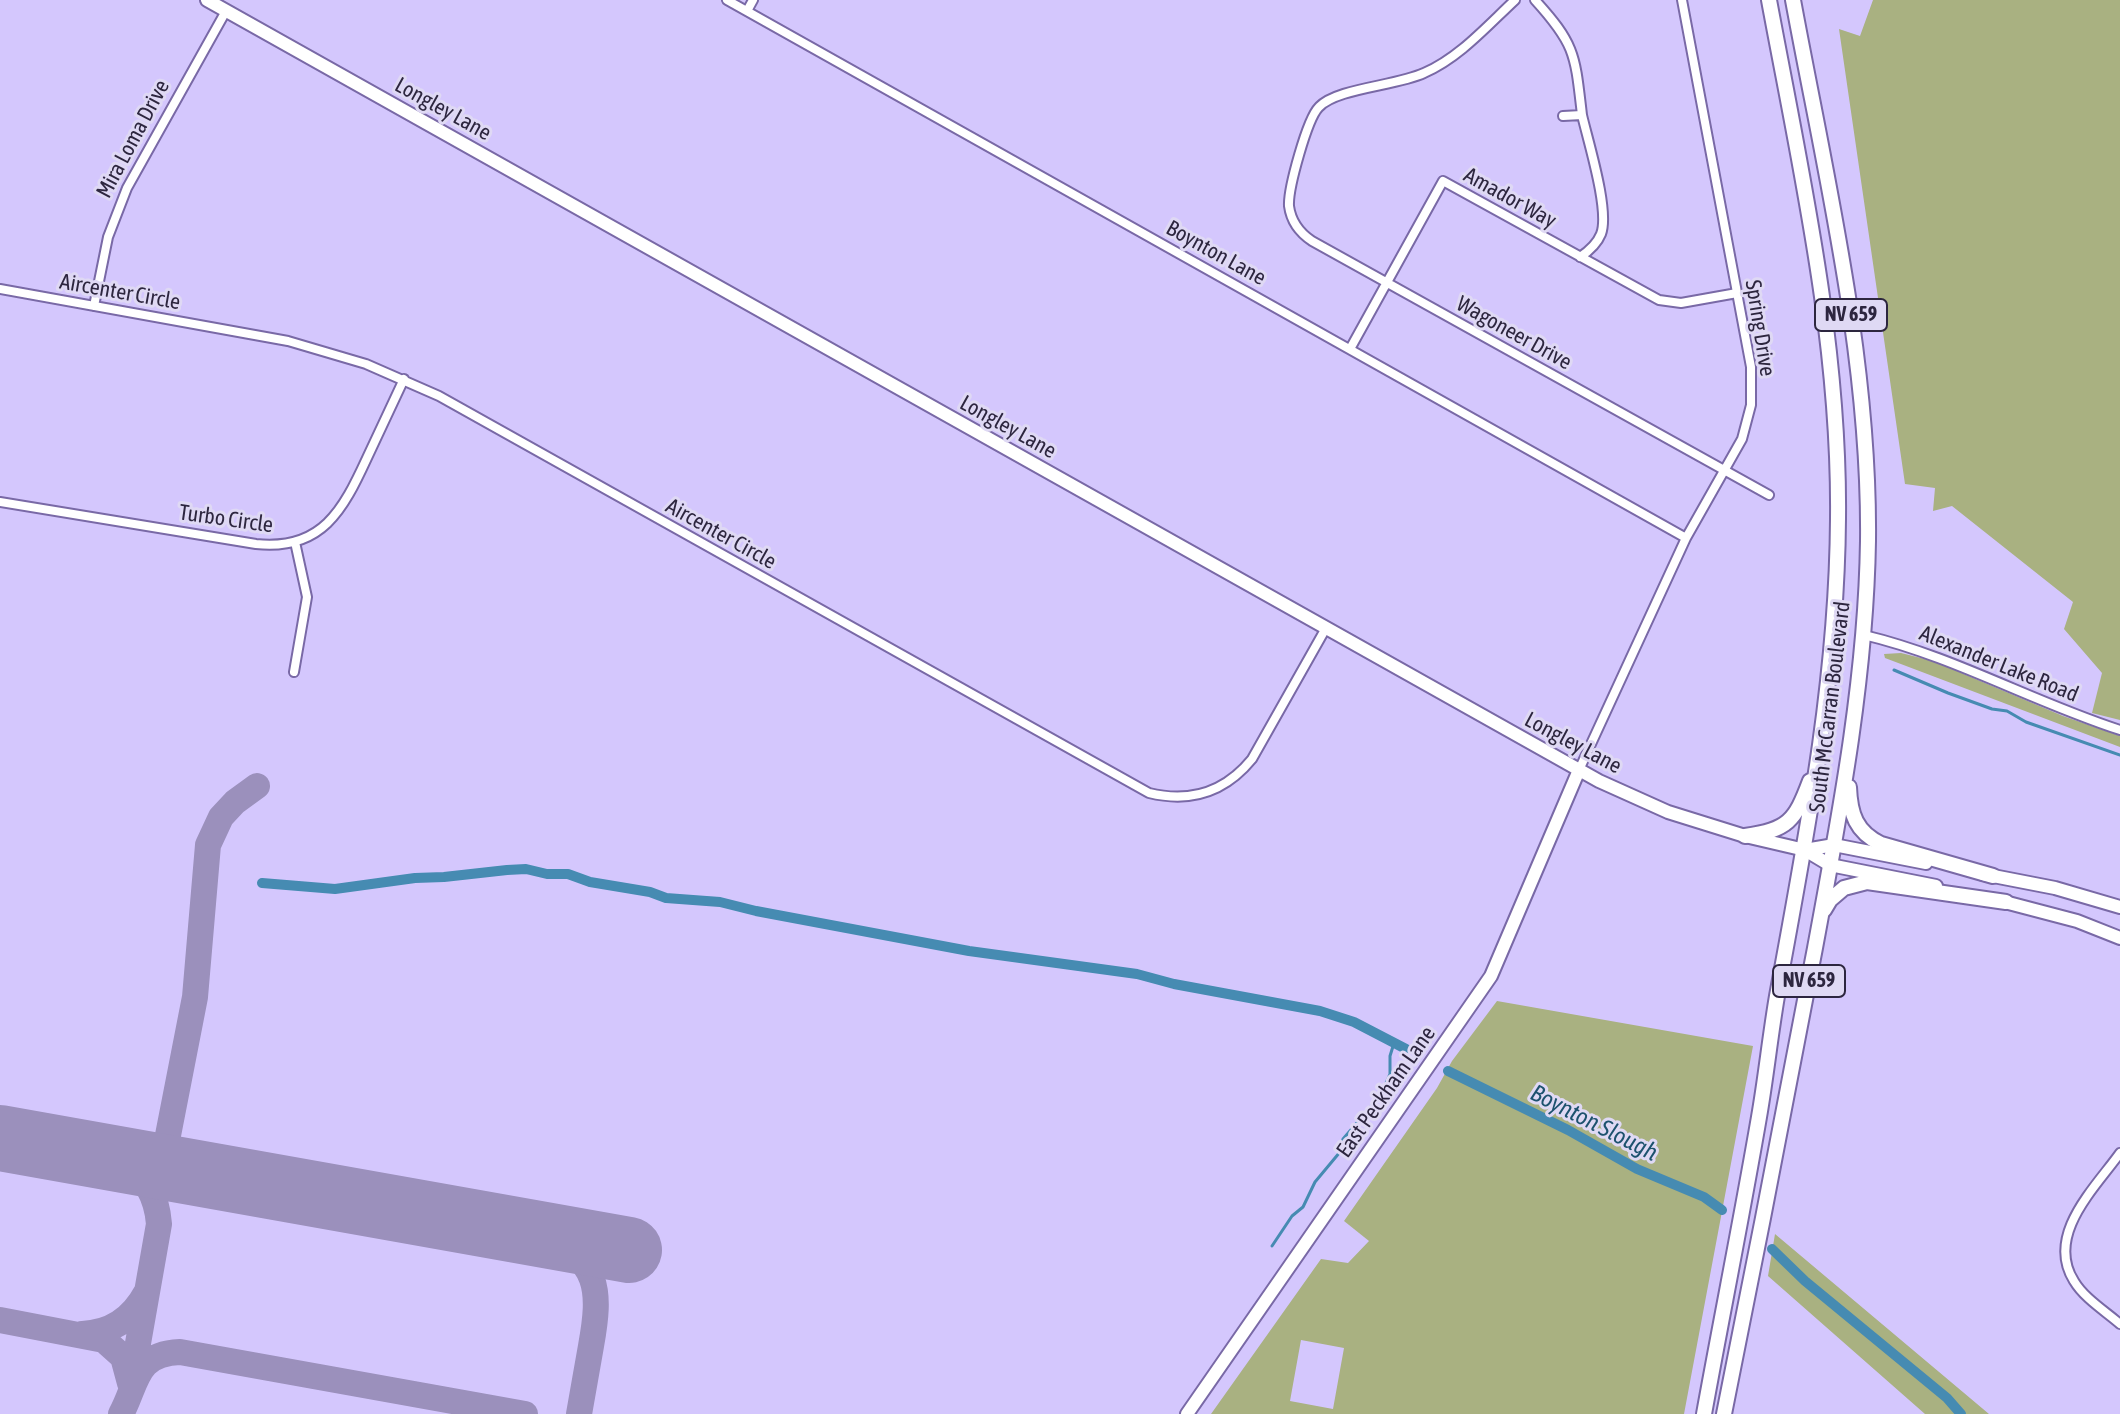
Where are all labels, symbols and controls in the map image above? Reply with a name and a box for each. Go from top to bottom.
street label: Longley Lane [390,72,496,146]
street label: Mira Loma Drive [91,76,175,202]
street label: Amador Way [1459,162,1561,234]
street label: Boynton Lane [1162,215,1270,291]
street label: Aircenter Circle [58,268,182,316]
street label: Spring Drive [1739,278,1781,378]
street label: Wagoneer Drive [1452,291,1576,375]
road number: NV 659 [1815,299,1887,331]
street label: Longley Lane [955,390,1061,464]
street label: Aircenter Circle [661,493,781,575]
street label: Turbo Circle [177,499,275,539]
street label: South McCarran Boulevard [1804,600,1856,814]
street label: Alexander Lake Road [1916,620,2082,708]
street label: Longley Lane [1520,707,1626,779]
road number: NV 659 [1773,965,1845,997]
street label: East Peckham Lane [1331,1021,1441,1163]
water label: Boynton Slough [1526,1079,1662,1167]

